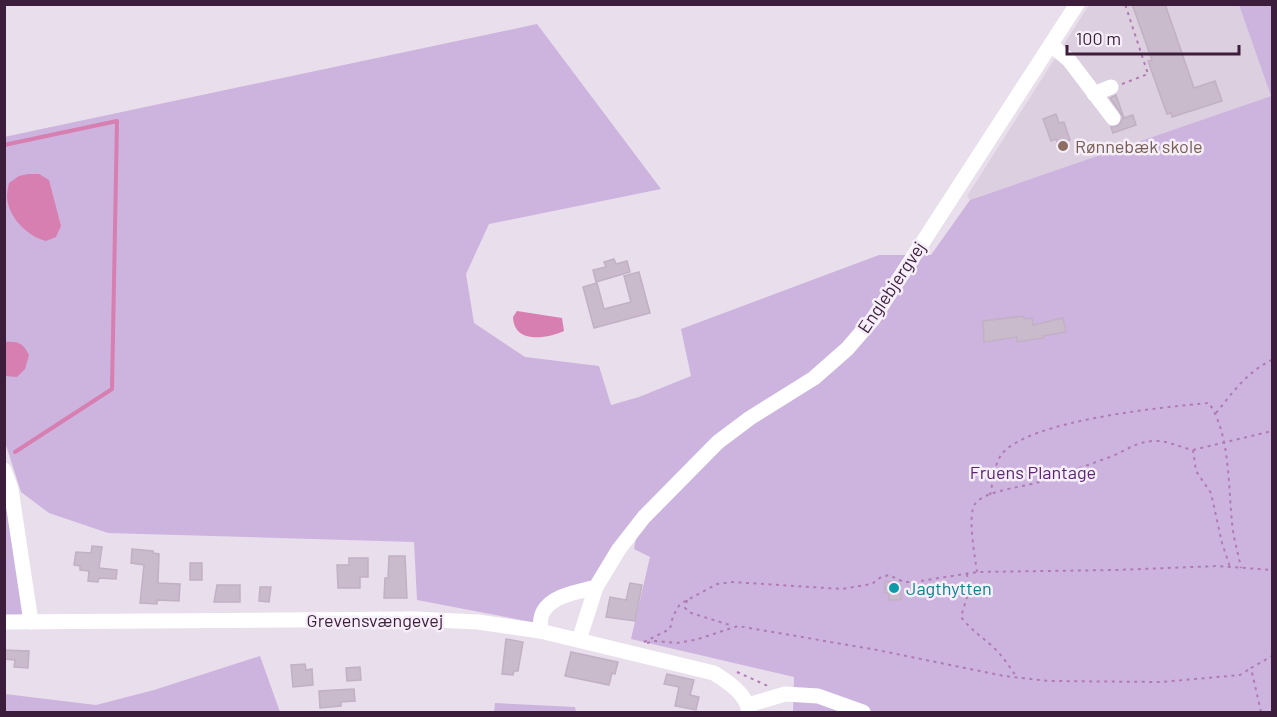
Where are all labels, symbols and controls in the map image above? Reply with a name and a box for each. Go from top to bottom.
scale bar [1067,18,1240,56]
text: 100 m [1076,27,1121,49]
place label: Rønnebæk skole [1075,135,1203,157]
marker: Rønnebæk skole [1056,139,1070,153]
street label: Englebjergvej [852,237,930,337]
park label: Fruens Plantage [970,461,1096,483]
place label: Jagthytten [906,577,992,599]
marker: Jagthytten [887,581,901,595]
street label: Grevensvængevej [307,609,443,631]

